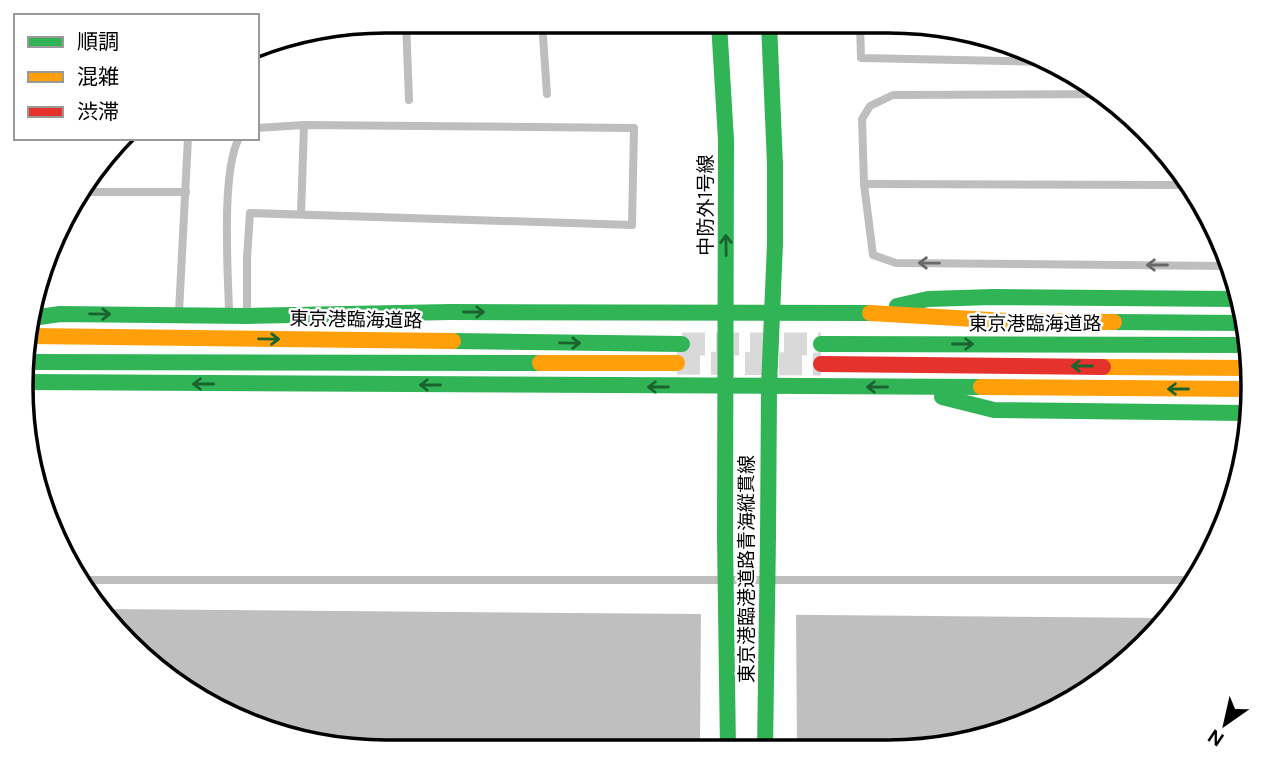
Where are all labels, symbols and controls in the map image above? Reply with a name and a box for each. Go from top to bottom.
legend [14,14,259,140]
text: 順調 [77,28,119,56]
text: 混雑 [77,63,119,91]
text: 渋滞 [77,98,119,126]
street label: 中防外1号線 [693,155,718,255]
one-way arrow [719,233,733,256]
one-way arrow [918,256,941,270]
one-way arrow [1146,259,1169,272]
one-way arrow [463,305,486,319]
street label: 東京港臨海道路 [289,306,423,333]
one-way arrow [88,307,111,321]
street label: 東京港臨海道路 [968,311,1102,336]
one-way arrow [257,332,280,345]
one-way arrow [558,336,581,350]
one-way arrow [951,337,974,351]
one-way arrow [1070,359,1093,373]
one-way arrow [191,377,214,390]
one-way arrow [419,378,442,392]
one-way arrow [646,380,669,394]
one-way arrow [866,380,889,394]
one-way arrow [1167,382,1190,396]
street label: 東京港臨港道路青海縦貫線 [734,455,759,683]
north arrow [1190,689,1260,759]
text: N [1203,723,1229,752]

